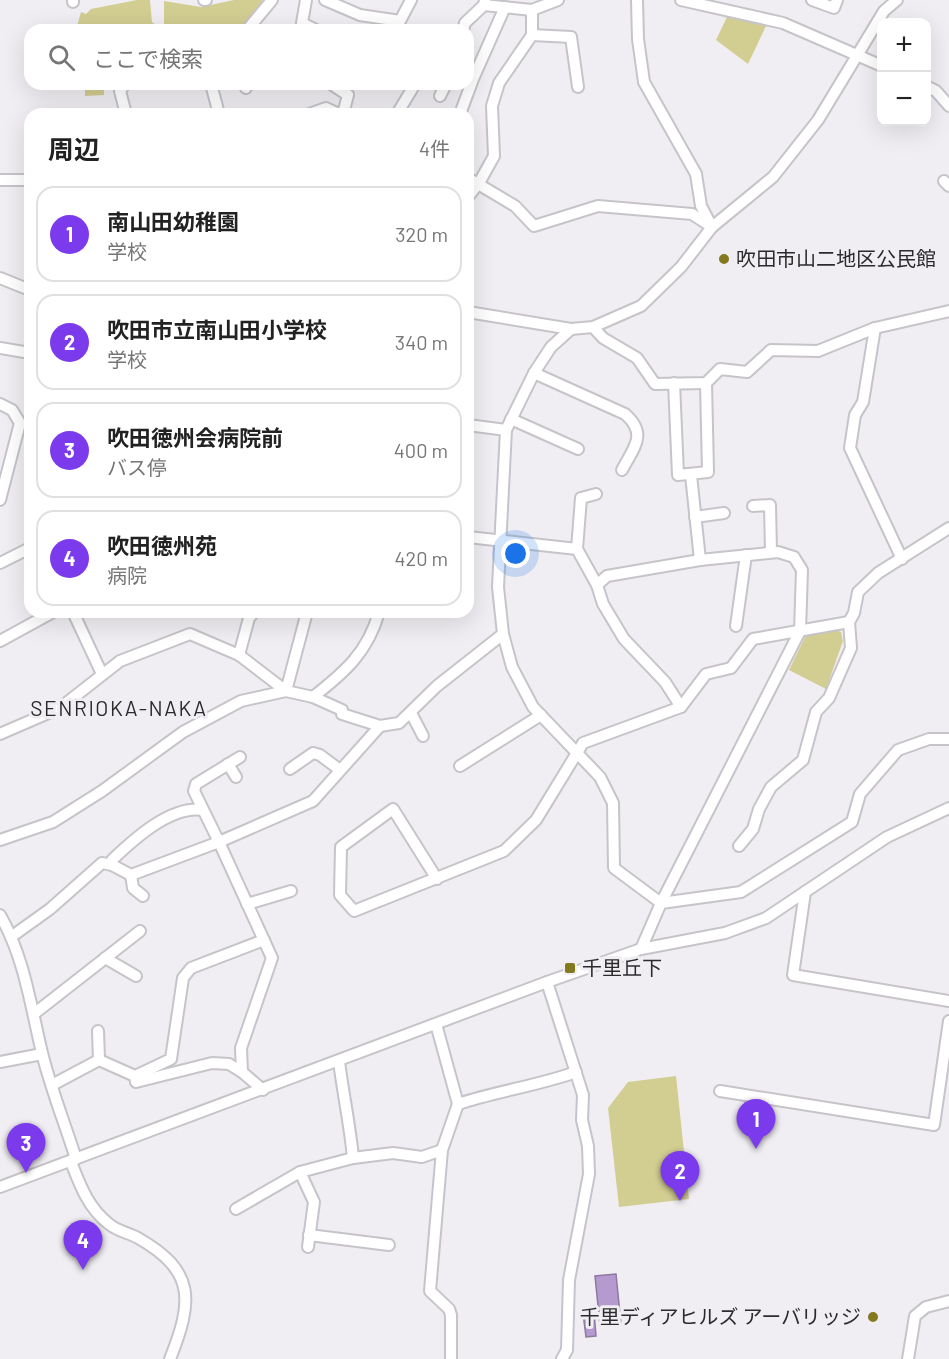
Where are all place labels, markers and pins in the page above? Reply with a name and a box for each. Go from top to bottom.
place label: 吹田市山二地区公民館 [736,246,936,270]
marker: 吹田市山二地区公民館 [717,252,731,266]
place label: 千里丘下 [582,955,662,979]
marker: 千里丘下 [563,961,577,975]
pin: 1 [736,1100,776,1149]
pin: 3 [6,1124,46,1173]
pin: 2 [660,1152,700,1201]
pin: 4 [64,1220,103,1270]
place label: 千里ディアヒルズ アーバリッジ [580,1304,861,1328]
marker: 千里ディアヒルズ アーバリッジ [866,1310,880,1324]

